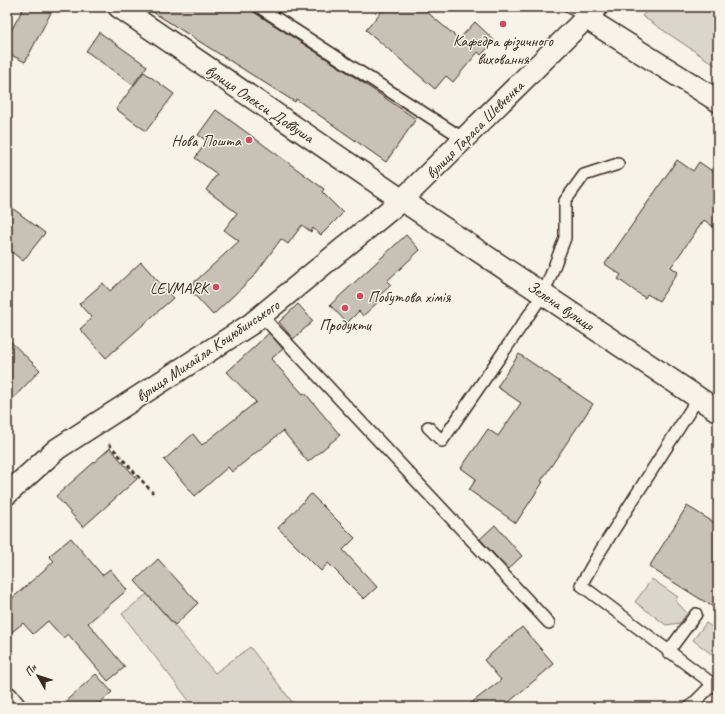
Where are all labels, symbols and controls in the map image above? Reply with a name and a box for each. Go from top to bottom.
marker: Кафедра фізичного виховання [498,19,508,29]
place label: Кафедра фізичного виховання [453,31,554,69]
street label: вулиця Олекси Довбуша [201,60,319,148]
street label: вулиця Тараса Шевченка [421,75,529,183]
place label: Нова Пошта [171,131,242,151]
marker: Нова Пошта [244,135,254,145]
street label: Зелена вулиця [523,276,599,336]
place label: LEVMARK [150,278,211,298]
marker: LEVMARK [211,282,221,292]
place label: Побутова хімія [368,287,452,307]
marker: Побутова хімія [355,291,365,301]
street label: вулиця Михайла Коцюбинського [132,295,284,406]
marker: Продукти [340,303,350,313]
place label: Продукти [319,315,372,335]
north arrow [18,656,58,696]
text: Пн [21,660,40,679]

